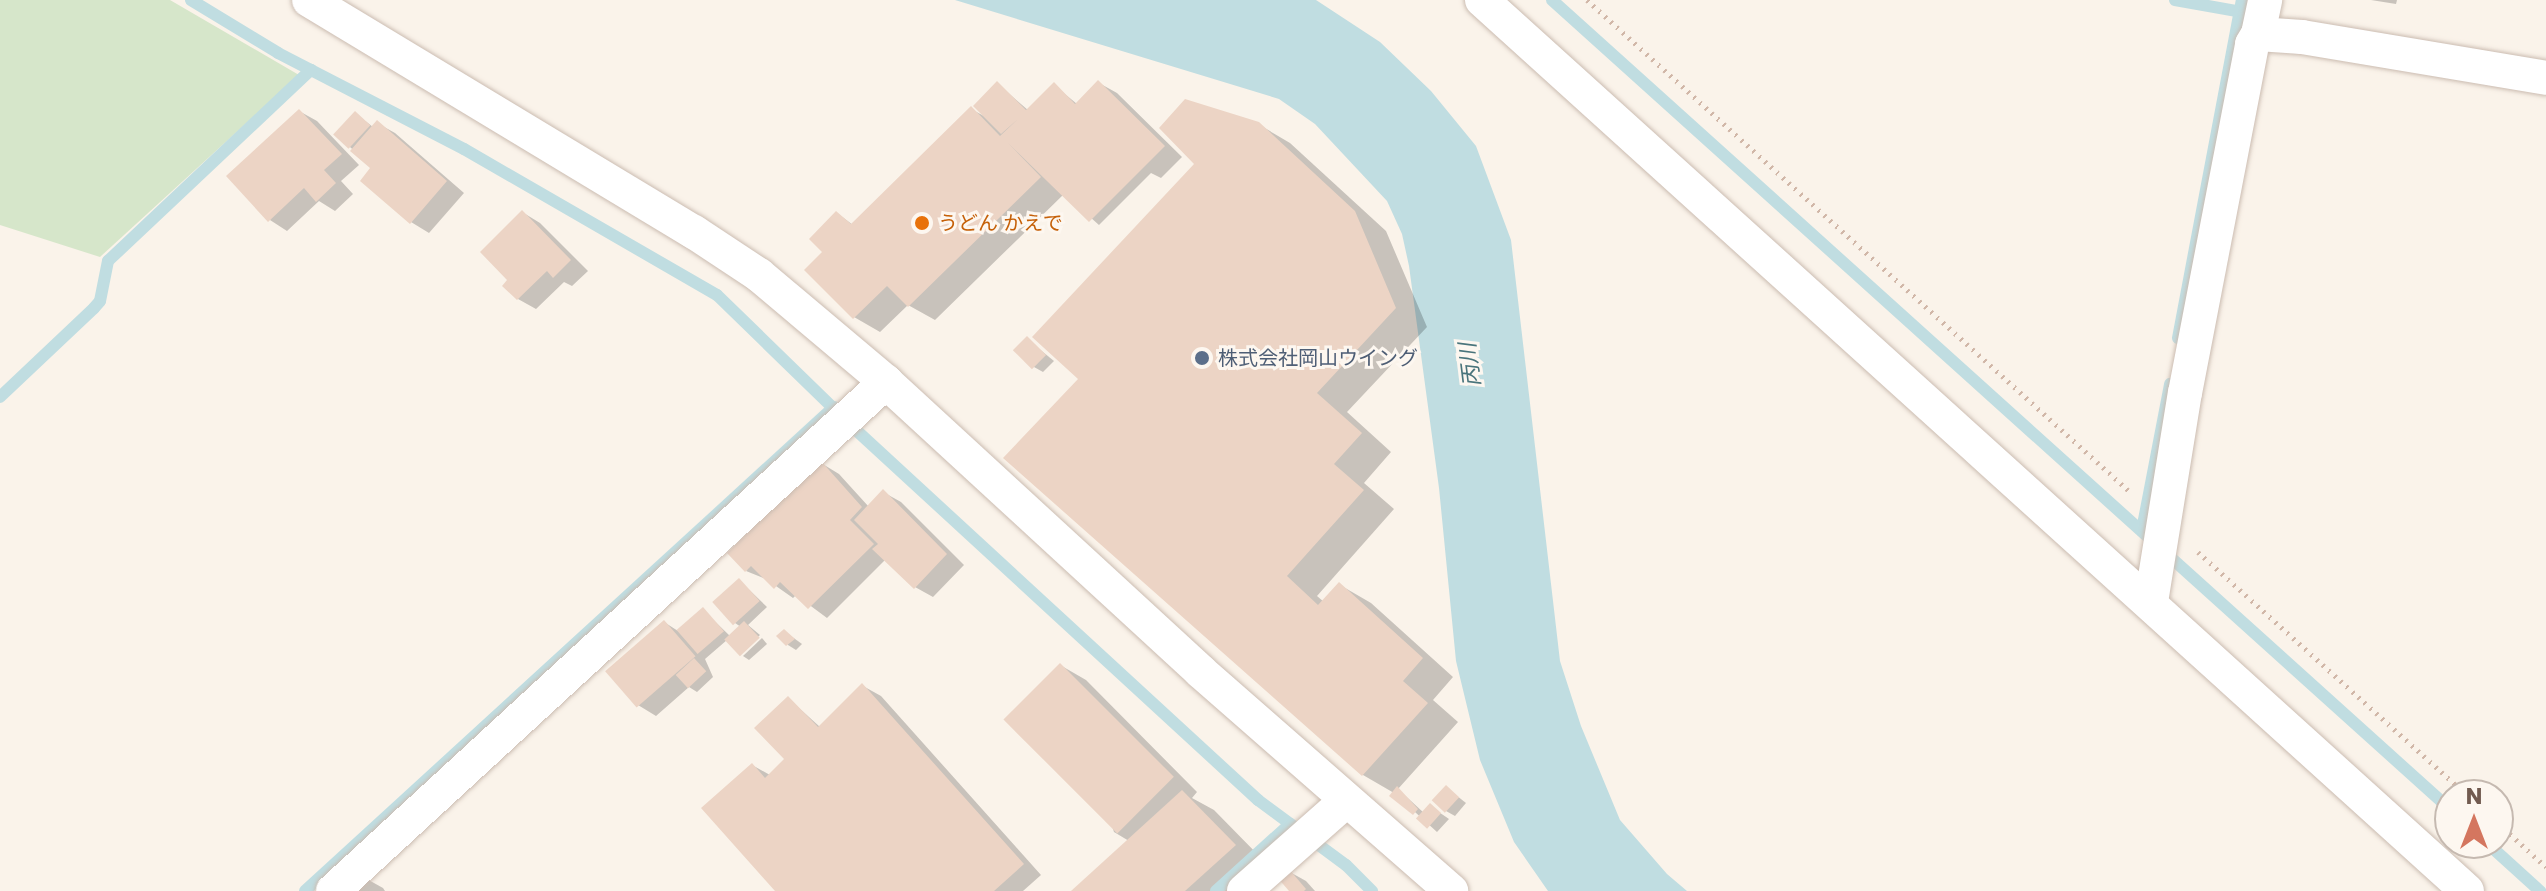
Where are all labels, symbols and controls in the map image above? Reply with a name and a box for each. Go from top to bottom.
place label: うどん かえで [938,211,1063,235]
marker: うどん かえで [913,214,931,232]
water label: 丙川 [1454,342,1486,388]
place label: 株式会社岡山ウイング [1218,346,1418,370]
marker: 株式会社岡山ウイング [1193,349,1211,367]
north arrow [2434,779,2514,859]
text: N [2466,781,2482,812]

